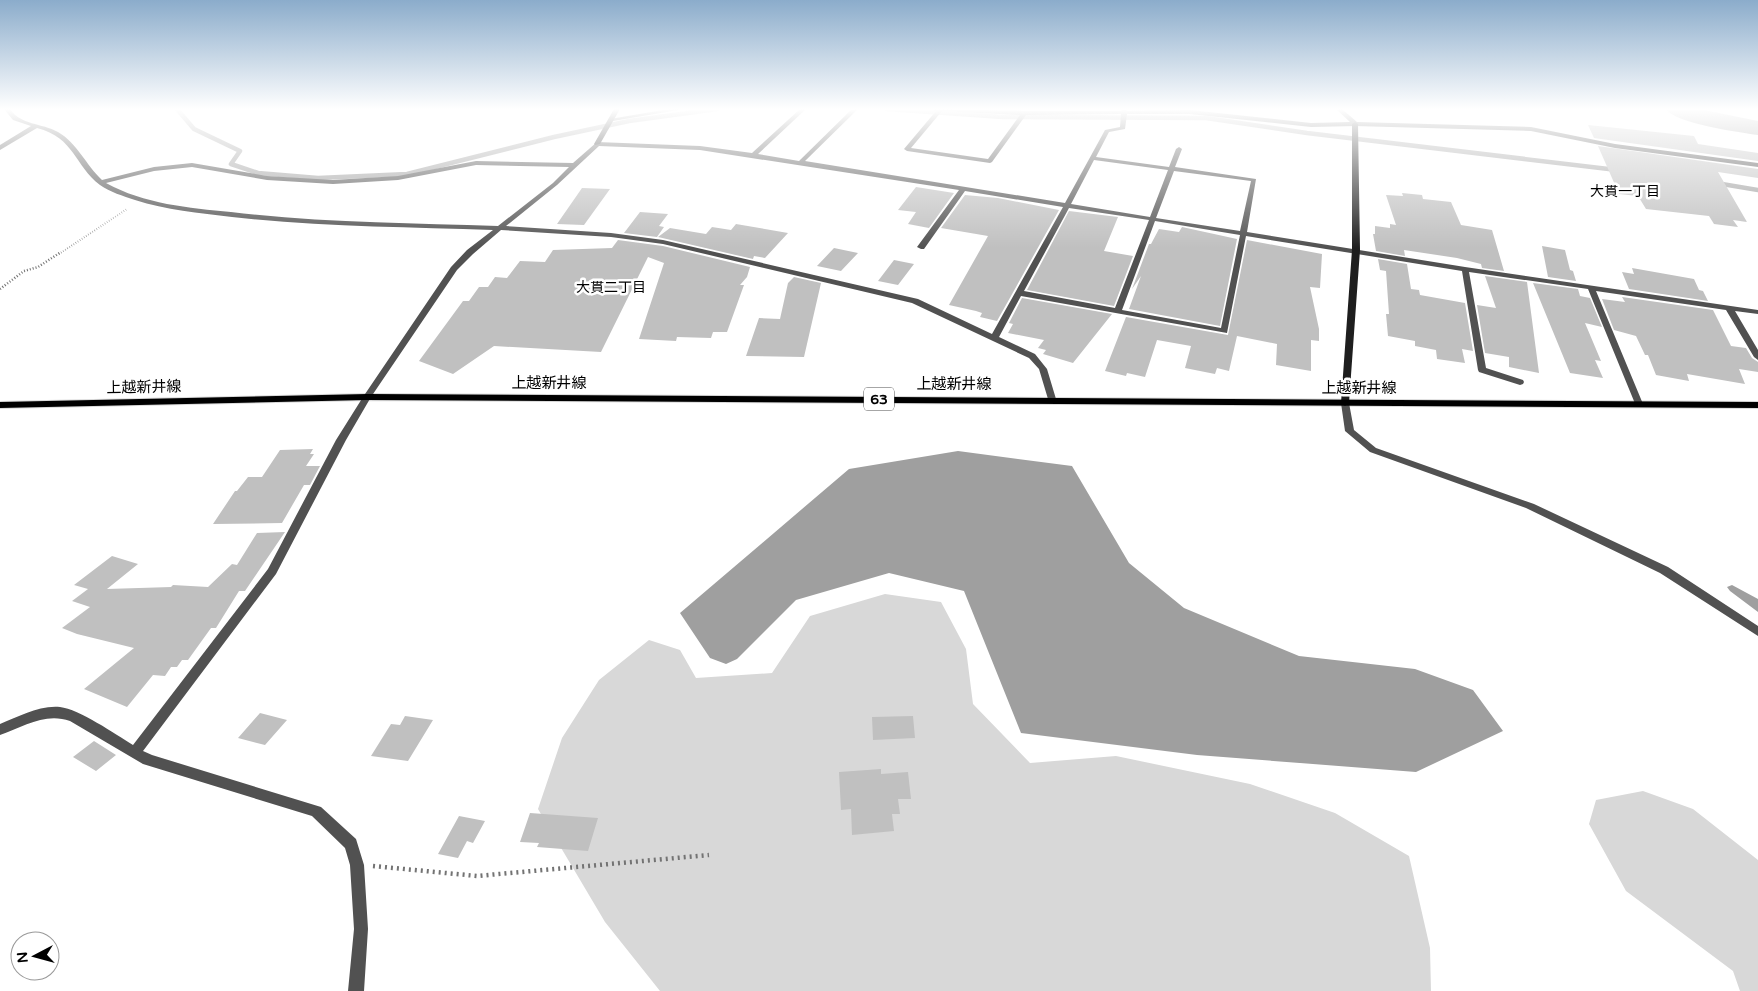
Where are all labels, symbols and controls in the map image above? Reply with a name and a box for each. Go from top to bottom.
district label: 大貫一丁目 [1590,183,1660,200]
district label: 大貫二丁目 [576,279,646,296]
street label: 上越新井線 [511,374,587,392]
street label: 上越新井線 [916,375,992,393]
street label: 上越新井線 [106,377,182,397]
street label: 上越新井線 [1321,379,1397,397]
road number: 63 [864,388,894,410]
north arrow [10,931,60,981]
text: N [14,951,32,964]

